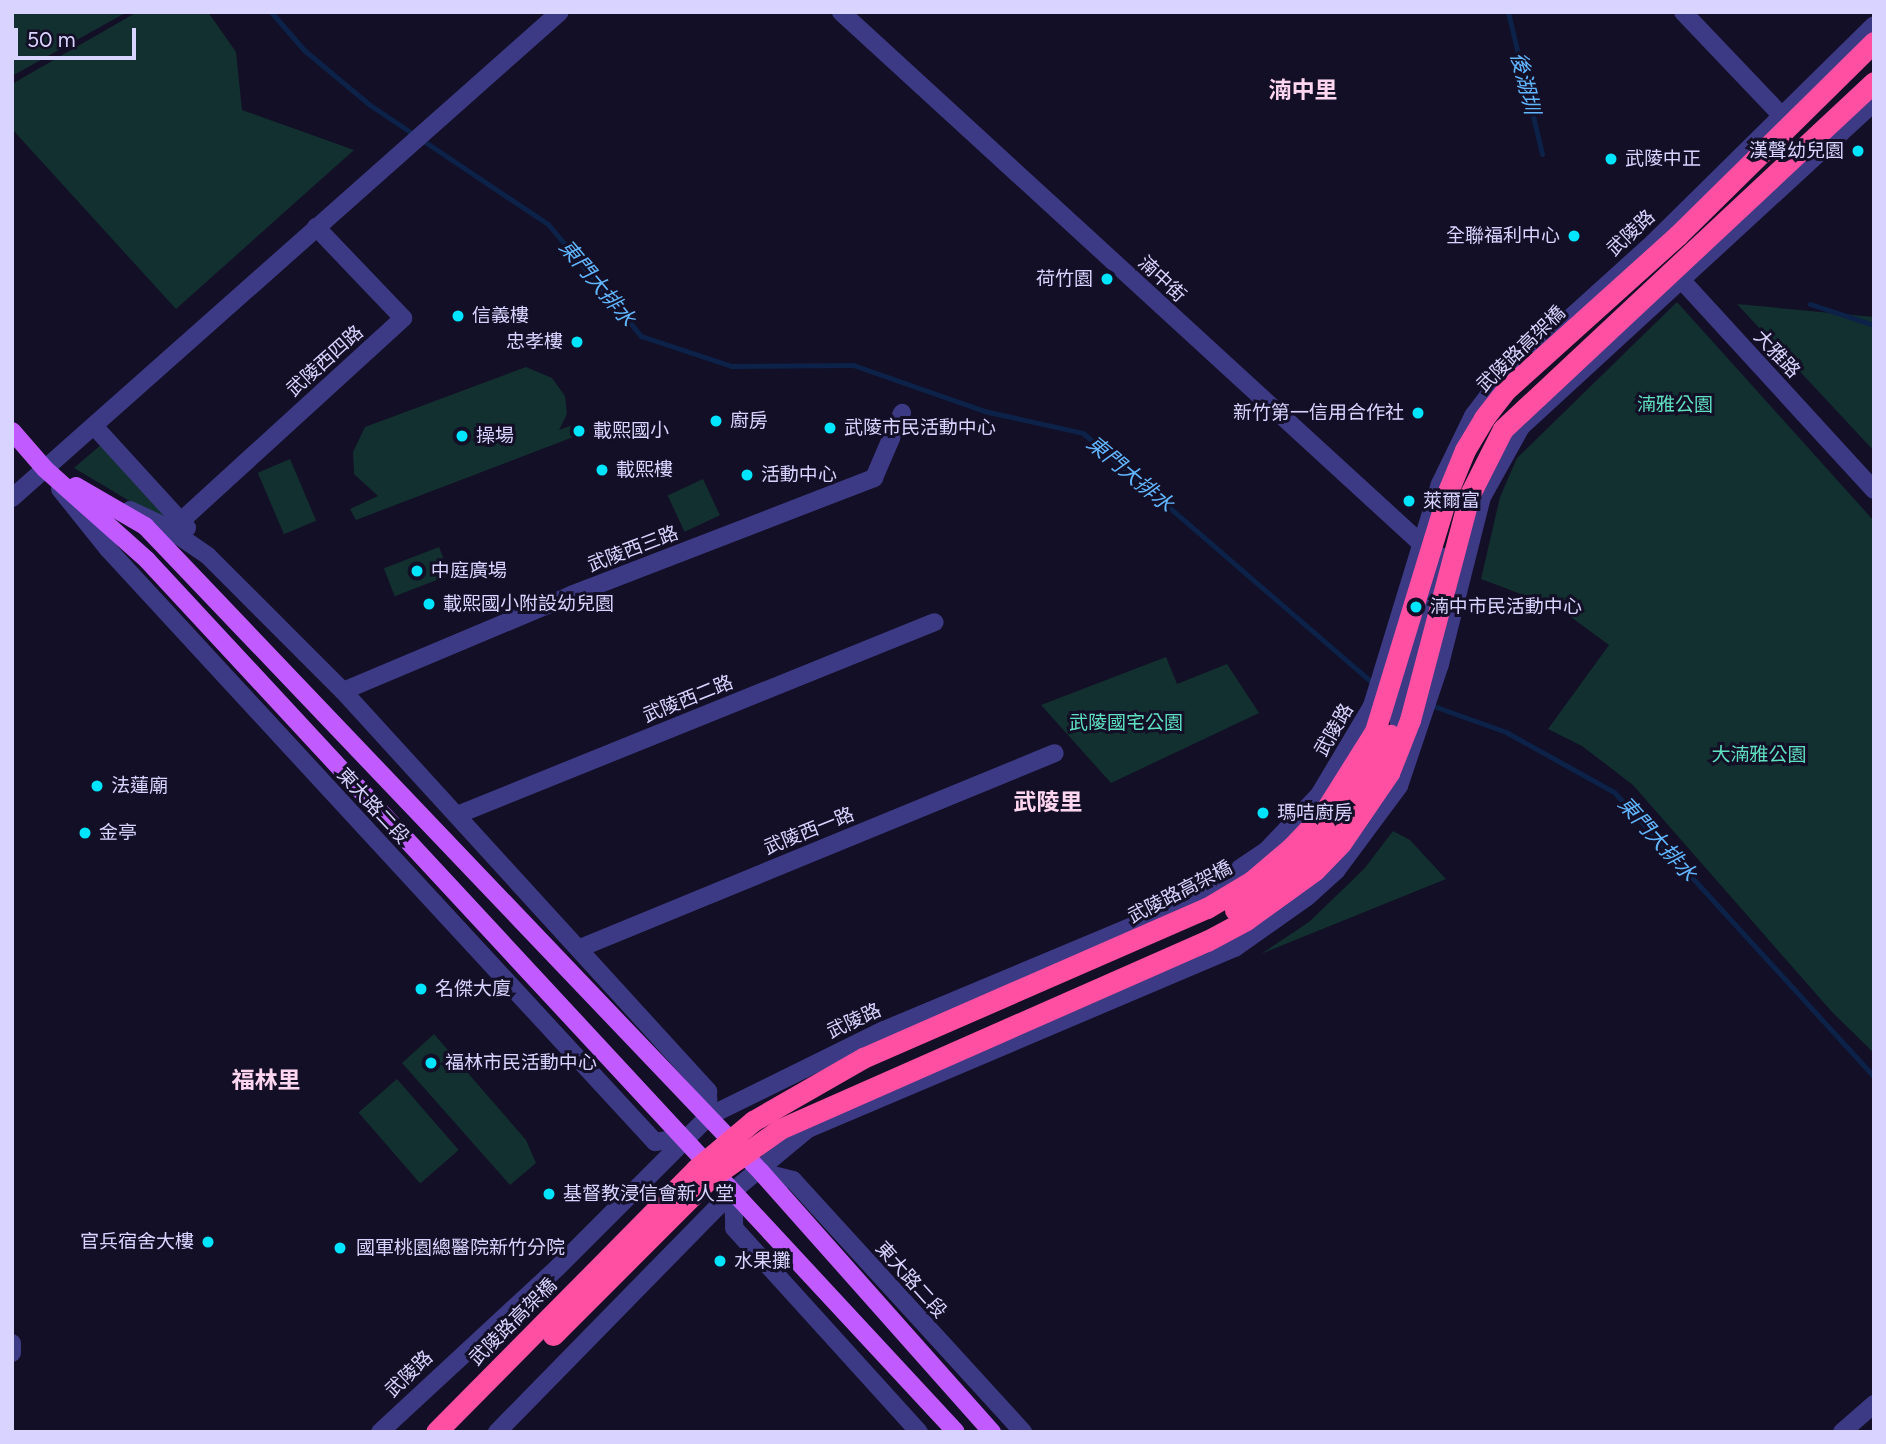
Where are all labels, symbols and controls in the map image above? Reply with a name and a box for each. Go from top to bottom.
scale bar [18,14,140,58]
text: 50 m [27,27,76,52]
water label: 後湖圳 [1505,49,1545,117]
district label: 湳中里 [1269,76,1337,104]
place label: 漢聲幼兒園 [1749,140,1844,162]
marker: 漢聲幼兒園 [1850,143,1866,159]
place label: 武陵中正 [1625,148,1701,170]
marker: 武陵中正 [1603,151,1619,167]
street label: 武陵路 [1602,205,1660,261]
place label: 全聯福利中心 [1446,225,1560,247]
marker: 全聯福利中心 [1566,228,1582,244]
water label: 東門大排水 [554,235,640,331]
street label: 湳中街 [1133,251,1191,307]
place label: 荷竹園 [1036,268,1093,290]
marker: 荷竹園 [1099,271,1115,287]
street label: 武陵路高架橋 [1472,301,1570,397]
place label: 信義樓 [472,305,529,327]
marker: 信義樓 [450,308,466,324]
street label: 武陵西四路 [282,321,368,401]
street label: 大雅路 [1749,325,1805,383]
place label: 忠孝樓 [506,331,563,353]
marker: 忠孝樓 [569,334,585,350]
park label: 湳雅公園 [1637,394,1713,416]
place label: 新竹第一信用合作社 [1233,402,1404,424]
marker: 新竹第一信用合作社 [1410,405,1426,421]
place label: 廚房 [730,410,768,432]
marker: 廚房 [708,413,724,429]
place label: 武陵市民活動中心 [844,417,996,439]
place label: 載熙國小 [593,420,669,442]
marker: 武陵市民活動中心 [822,420,838,436]
marker: 載熙國小 [571,423,587,439]
place label: 操場 [476,425,514,447]
marker: 操場 [454,428,470,444]
water label: 東門大排水 [1082,431,1178,517]
place label: 載熙樓 [616,459,673,481]
marker: 載熙樓 [594,462,610,478]
place label: 活動中心 [761,464,837,486]
marker: 活動中心 [739,467,755,483]
place label: 萊爾富 [1423,490,1480,512]
marker: 萊爾富 [1401,493,1417,509]
street label: 武陵西三路 [585,521,681,577]
place label: 中庭廣場 [431,560,507,582]
marker: 中庭廣場 [409,563,425,579]
place label: 載熙國小附設幼兒園 [443,593,614,615]
marker: 載熙國小附設幼兒園 [421,596,437,612]
place label: 湳中市民活動中心 [1430,596,1582,618]
marker: 湳中市民活動中心 [1408,599,1424,615]
street label: 武陵西二路 [640,671,736,727]
street label: 武陵路 [1310,700,1358,760]
park label: 武陵國宅公園 [1069,712,1183,734]
park label: 大湳雅公園 [1712,744,1806,766]
street label: 東大路二段 [332,763,414,849]
place label: 法蓮廟 [111,775,168,797]
marker: 法蓮廟 [89,778,105,794]
district label: 武陵里 [1014,788,1082,816]
water label: 東門大排水 [1613,792,1701,886]
place label: 瑪咭廚房 [1277,802,1353,824]
street label: 武陵西一路 [761,803,857,859]
marker: 瑪咭廚房 [1255,805,1271,821]
place label: 金亭 [99,822,137,844]
marker: 金亭 [77,825,93,841]
street label: 武陵路高架橋 [1124,856,1236,928]
place label: 名傑大廈 [435,978,511,1000]
marker: 名傑大廈 [413,981,429,997]
street label: 武陵路 [823,999,885,1043]
place label: 福林市民活動中心 [445,1052,597,1074]
marker: 福林市民活動中心 [423,1055,439,1071]
district label: 福林里 [232,1066,300,1094]
place label: 基督教浸信會新人堂 [563,1183,734,1205]
marker: 基督教浸信會新人堂 [541,1186,557,1202]
place label: 官兵宿舍大樓 [80,1231,194,1253]
marker: 官兵宿舍大樓 [200,1234,216,1250]
place label: 國軍桃園總醫院新竹分院 [356,1237,565,1259]
street label: 東大路二段 [871,1237,951,1323]
marker: 國軍桃園總醫院新竹分院 [330,1238,350,1258]
place label: 水果攤 [734,1250,791,1272]
marker: 水果攤 [712,1253,728,1269]
street label: 武陵路高架橋 [465,1274,561,1370]
street label: 武陵路 [381,1346,437,1402]

